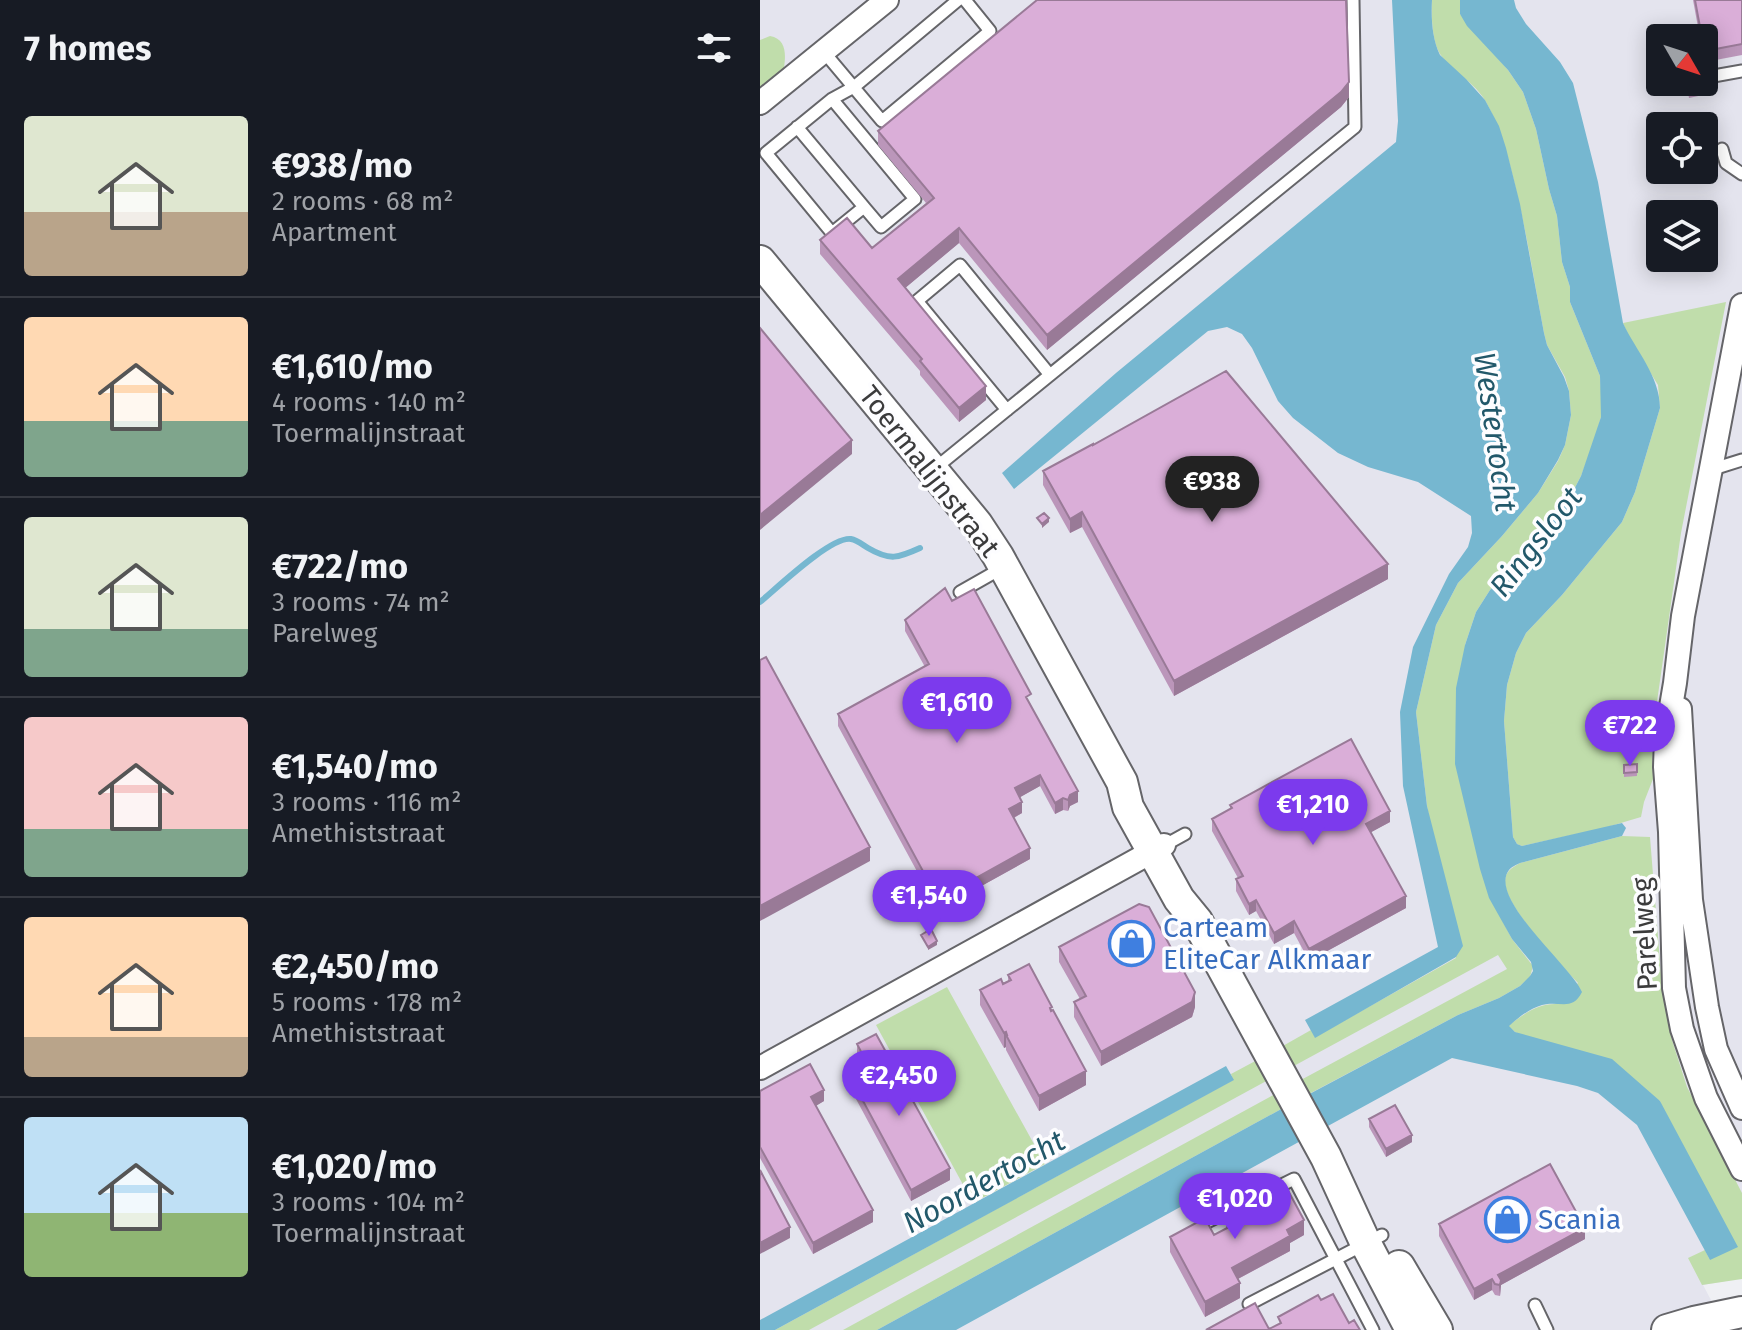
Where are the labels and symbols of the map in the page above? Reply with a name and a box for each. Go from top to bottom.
north arrow [1646,24,1718,96]
water label: Westertocht [1466,350,1524,514]
street label: Toermalijnstraat [853,379,1007,564]
pin: €938 [1165,456,1259,524]
water label: Ringsloot [1482,480,1590,604]
pin: €1,610 [892,677,1022,745]
pin: €722 [1583,700,1677,768]
pin: €1,210 [1248,779,1378,847]
pin: €1,540 [864,870,994,938]
street label: Parelweg [1625,876,1664,991]
place label: Carteam EliteCar Alkmaar [1163,911,1372,976]
shop icon: Carteam EliteCar Alkmaar [1108,919,1156,967]
pin: €2,450 [834,1050,964,1118]
water label: Noordertocht [897,1123,1072,1241]
pin: €1,020 [1170,1173,1300,1241]
shop icon: Scania [1483,1195,1531,1243]
place label: Scania [1538,1203,1621,1236]

